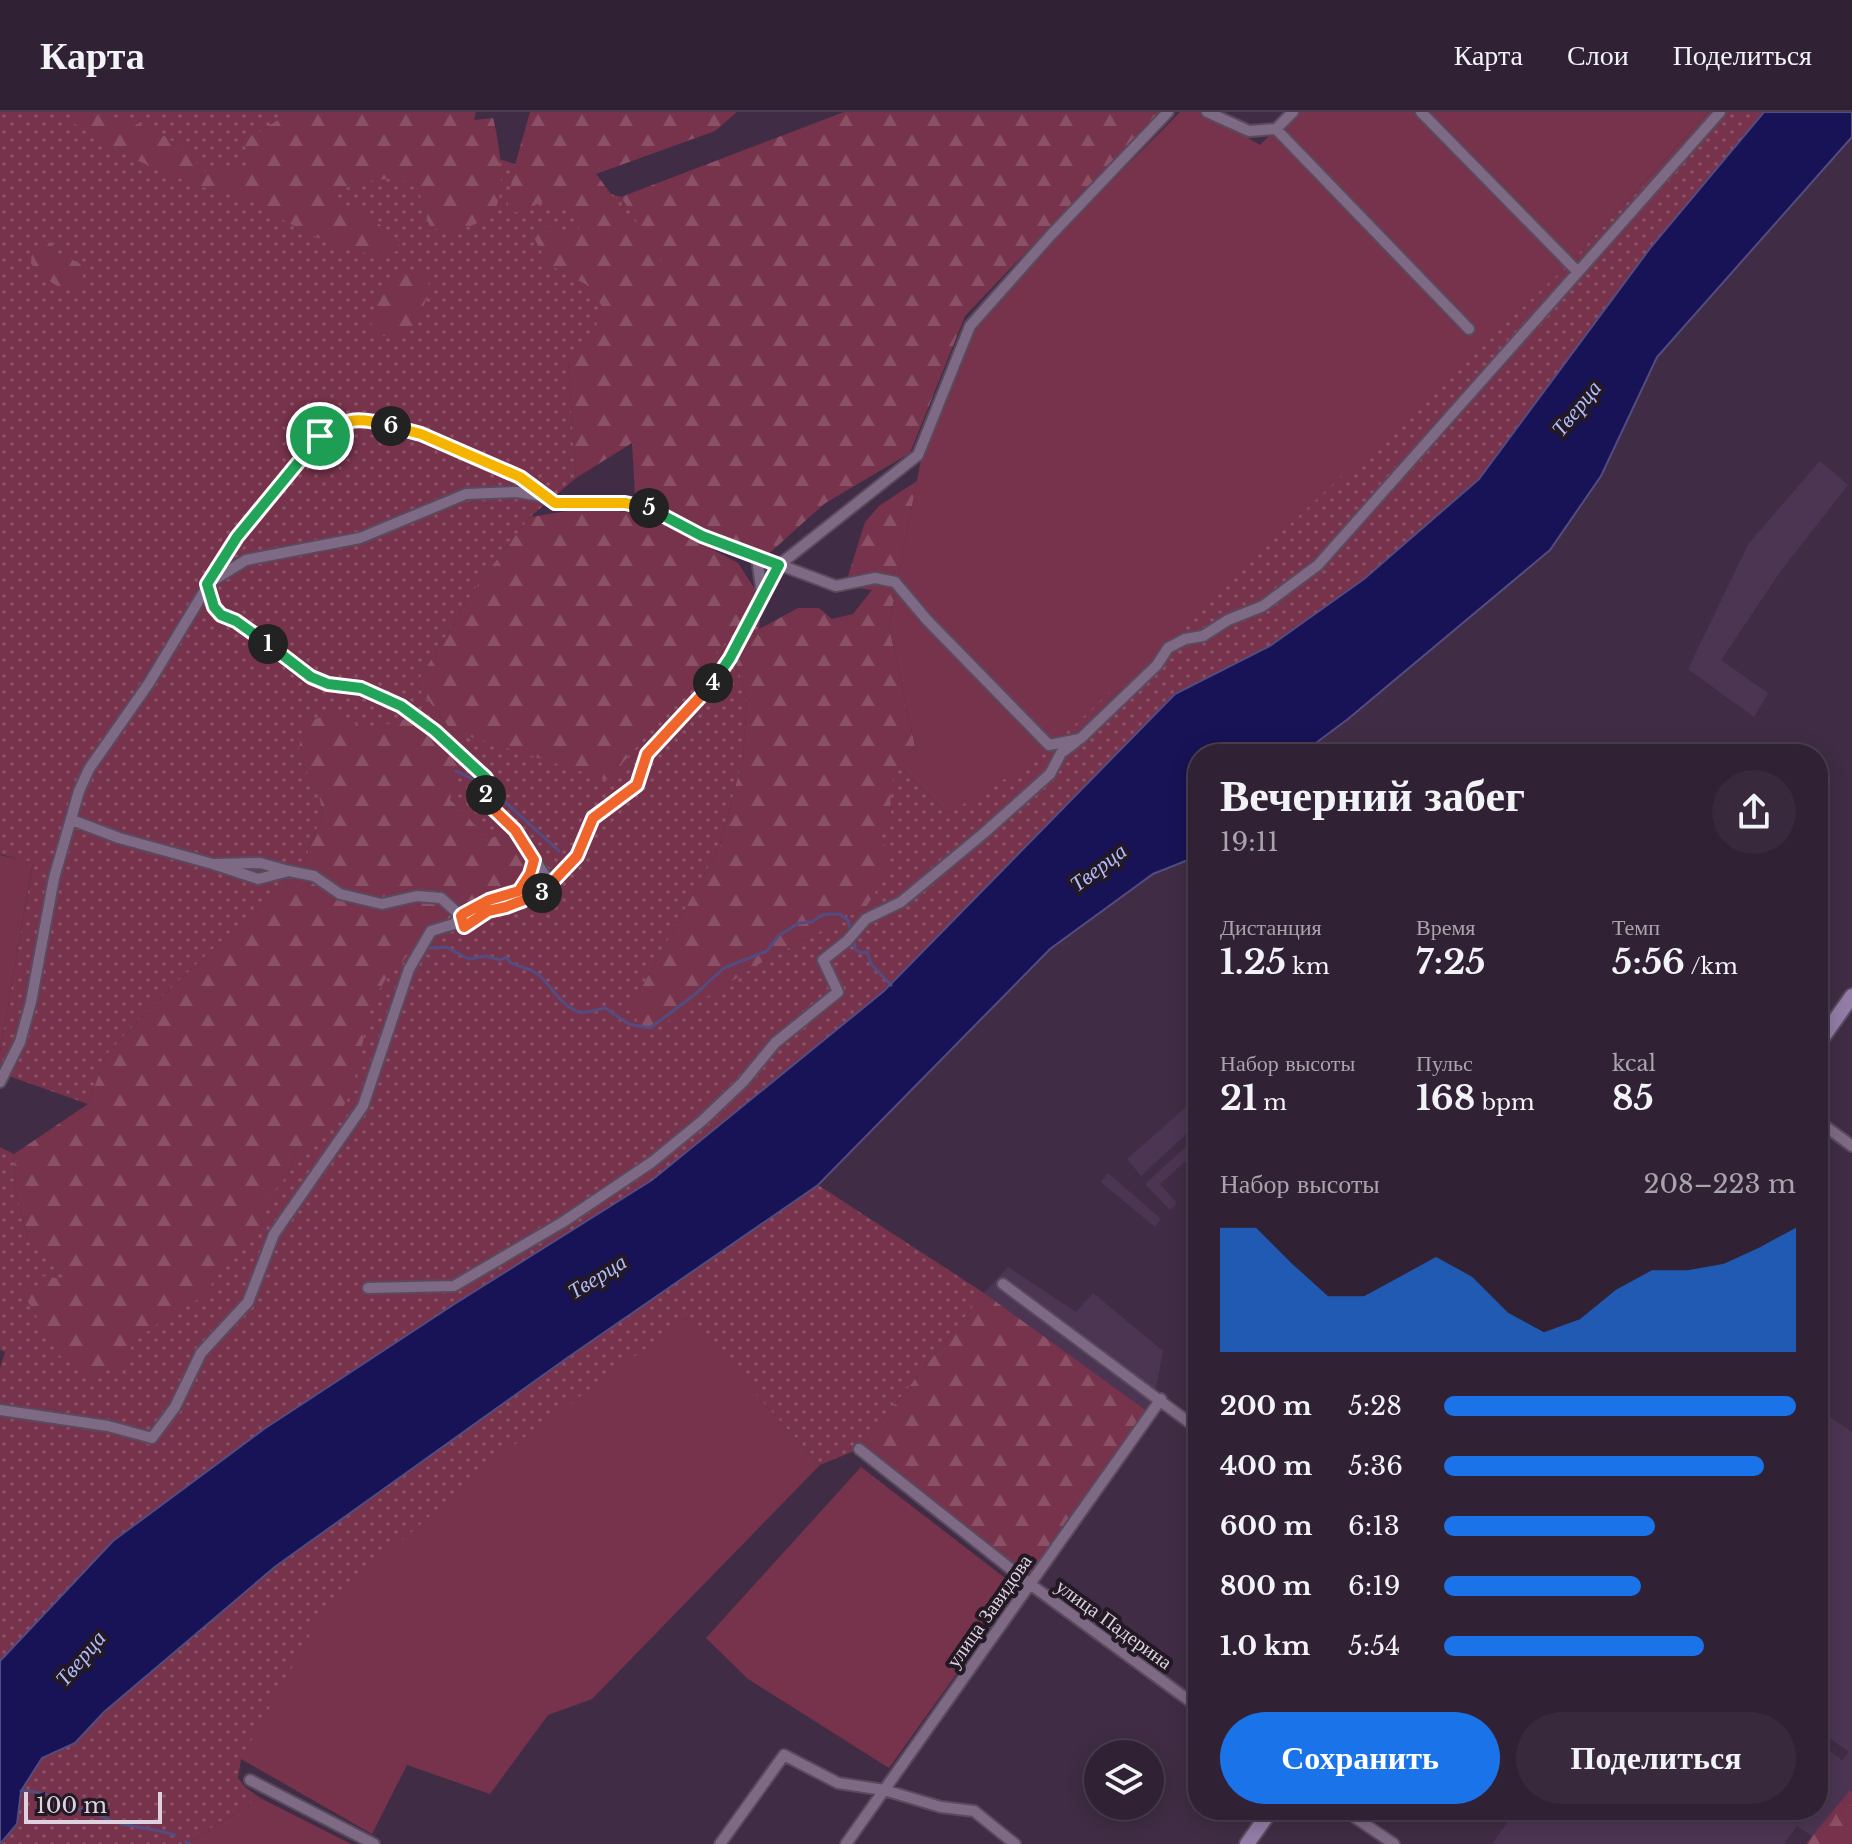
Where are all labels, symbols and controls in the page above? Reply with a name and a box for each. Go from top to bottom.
text: Карта [40,32,145,79]
text: Карта [1454,38,1523,73]
text: Слои [1567,38,1629,73]
text: Поделиться [1673,38,1812,73]
water label: Тверца [1546,375,1607,442]
pin [286,402,354,470]
pin: 6 [371,406,411,446]
text: 6 [384,412,398,439]
icon: arrive [298,414,342,458]
pin: 5 [629,488,669,528]
text: 5 [642,494,656,521]
pin: 1 [248,624,288,664]
text: 1 [263,630,273,657]
pin: 4 [693,663,733,703]
text: 4 [706,669,720,696]
text: Вечерний забег [1220,768,1525,823]
button: share [1712,770,1796,854]
pin: 2 [466,775,506,815]
text: 2 [479,781,493,808]
text: 19:11 [1220,826,1279,858]
water label: Тверца [1065,837,1132,897]
pin: 3 [522,873,562,913]
text: 3 [535,879,549,906]
text: Дистанция [1220,914,1322,941]
text: Время [1416,914,1475,941]
text: Темп [1612,914,1660,941]
text: 1.25 [1220,941,1286,983]
text: 7:25 [1416,941,1486,983]
text: 5:56 [1612,941,1685,983]
text: km [1286,953,1330,980]
text: /km [1685,953,1738,980]
text: Набор высоты [1220,1050,1355,1077]
text: Пульс [1416,1050,1473,1077]
text: kcal [1612,1050,1656,1077]
text: 21 [1220,1077,1257,1119]
text: 168 [1416,1077,1475,1119]
text: 85 [1612,1077,1654,1119]
text: m [1257,1089,1287,1116]
text: bpm [1475,1089,1535,1116]
text: Набор высоты [1220,1168,1380,1200]
text: 208–223 m [1643,1168,1796,1200]
water label: Тверца [563,1248,632,1305]
text: 200 m [1220,1390,1312,1422]
text: 5:28 [1348,1390,1402,1422]
text: 400 m [1220,1450,1312,1482]
text: 5:36 [1348,1450,1403,1482]
text: 600 m [1220,1510,1312,1542]
text: 6:13 [1348,1510,1400,1542]
street label: улица Завидова [941,1550,1037,1672]
text: 800 m [1220,1570,1311,1602]
text: 6:19 [1348,1570,1400,1602]
street label: улица Падерина [1051,1574,1177,1674]
water label: Тверца [49,1625,111,1692]
text: 1.0 km [1220,1630,1310,1662]
text: 5:54 [1348,1630,1400,1662]
button: Сохранить [1220,1712,1500,1804]
button: Поделиться [1516,1712,1796,1804]
map controls [1084,1740,1164,1820]
button: layers [1084,1740,1164,1820]
scale bar [24,1788,162,1824]
text: 100 m [36,1792,107,1819]

